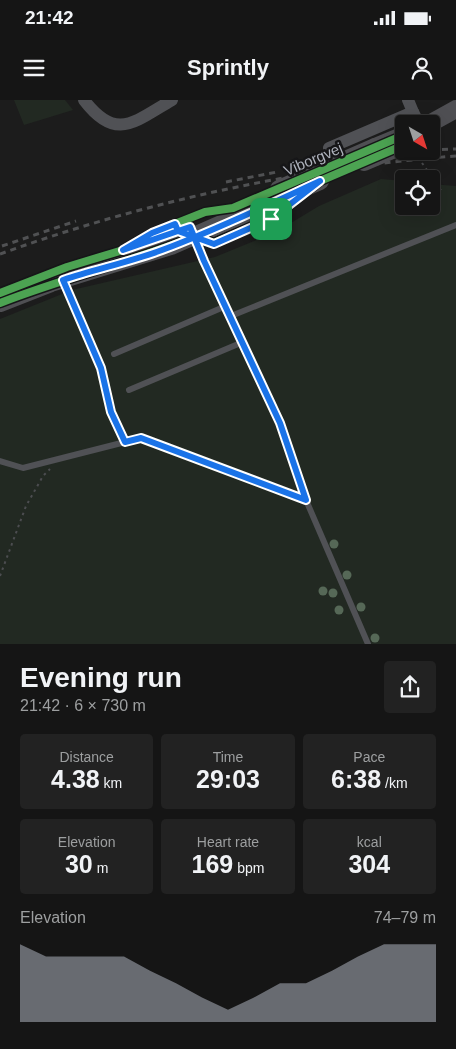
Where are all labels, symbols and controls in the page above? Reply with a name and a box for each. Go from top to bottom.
text: 21:42 [25,7,74,28]
icon: menu [20,54,48,82]
icon: person [408,54,436,82]
text: Sprintly [187,55,269,80]
north arrow [395,115,440,160]
map controls [395,115,440,215]
street label: Viborgvej [281,139,345,179]
button: locate [395,170,440,215]
pin [250,198,292,240]
icon: arrive [257,205,285,233]
button: share [384,661,436,713]
text: Evening run [20,662,182,693]
text: 21:42 · 6 × 730 m [20,697,146,714]
text: Distance [59,749,114,765]
text: Time [213,749,243,765]
text: Pace [353,749,385,765]
text: 4.38 [51,765,100,793]
text: 29:03 [196,765,260,793]
text: 6:38 [331,765,381,793]
text: km [100,775,122,791]
text: /km [381,775,408,791]
text: Elevation [58,834,115,850]
text: Heart rate [197,834,259,850]
text: kcal [357,834,382,850]
text: 30 [65,850,93,878]
text: 169 [192,850,233,878]
text: 304 [348,850,390,878]
text: m [93,860,108,876]
text: bpm [233,860,264,876]
text: Elevation [20,909,86,926]
text: 74–79 m [374,909,436,926]

